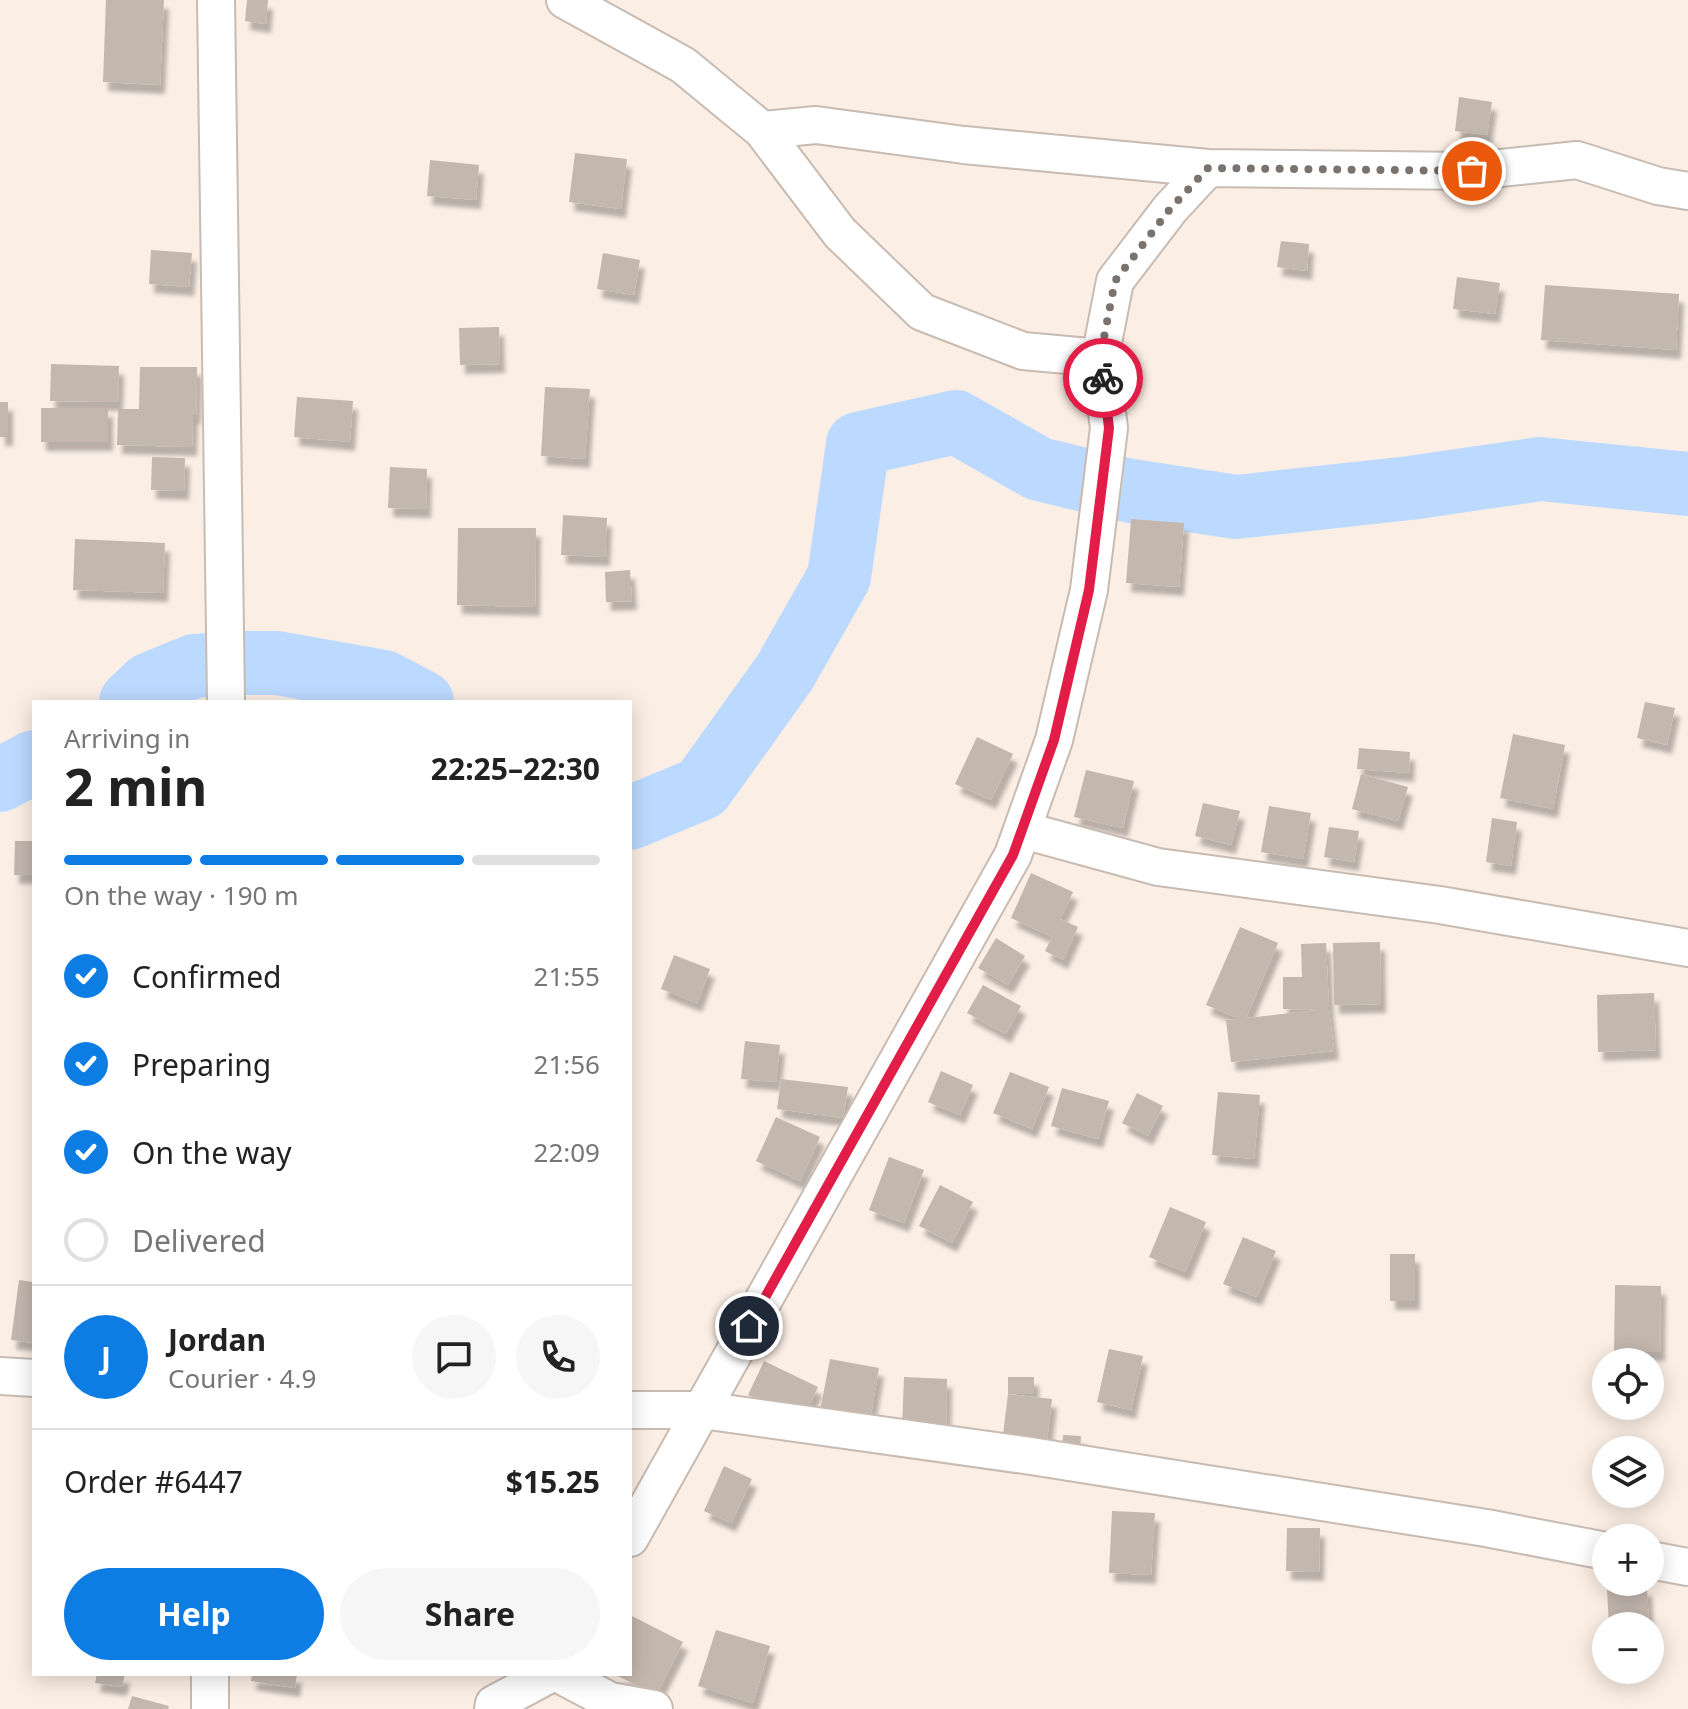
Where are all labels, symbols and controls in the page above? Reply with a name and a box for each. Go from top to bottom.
pin [1438,137,1506,205]
icon: bag [1450,149,1494,193]
courier [1063,338,1143,418]
icon: bike [1081,356,1125,400]
text: Arriving in [64,720,190,756]
text: 22:25–22:30 [431,748,600,789]
text: 2 min [64,750,207,821]
text: On the way · 190 m [64,877,298,913]
icon: check [64,954,108,998]
text: Confirmed [132,956,282,997]
text: 21:55 [534,958,600,994]
icon: check [64,1042,108,1086]
text: Preparing [132,1044,271,1085]
text: 21:56 [534,1046,600,1082]
icon: check [64,1130,108,1174]
text: On the way [132,1132,292,1173]
text: 22:09 [534,1134,600,1170]
text: Delivered [132,1220,266,1261]
pin [715,1292,783,1360]
icon: home [727,1304,771,1348]
button: chat [412,1315,496,1399]
button: phone [516,1315,600,1399]
text: Jordan [168,1319,266,1360]
text: J [101,1337,111,1378]
map controls [1592,1348,1664,1684]
button: locate [1592,1348,1664,1420]
text: Courier · 4.9 [168,1360,316,1396]
button: layers [1592,1436,1664,1508]
text: Order #6447 [64,1461,243,1502]
text: $15.25 [506,1461,600,1502]
button: + [1592,1524,1664,1596]
button: Help [64,1568,324,1660]
button: Share [340,1568,600,1660]
button: − [1592,1612,1664,1684]

